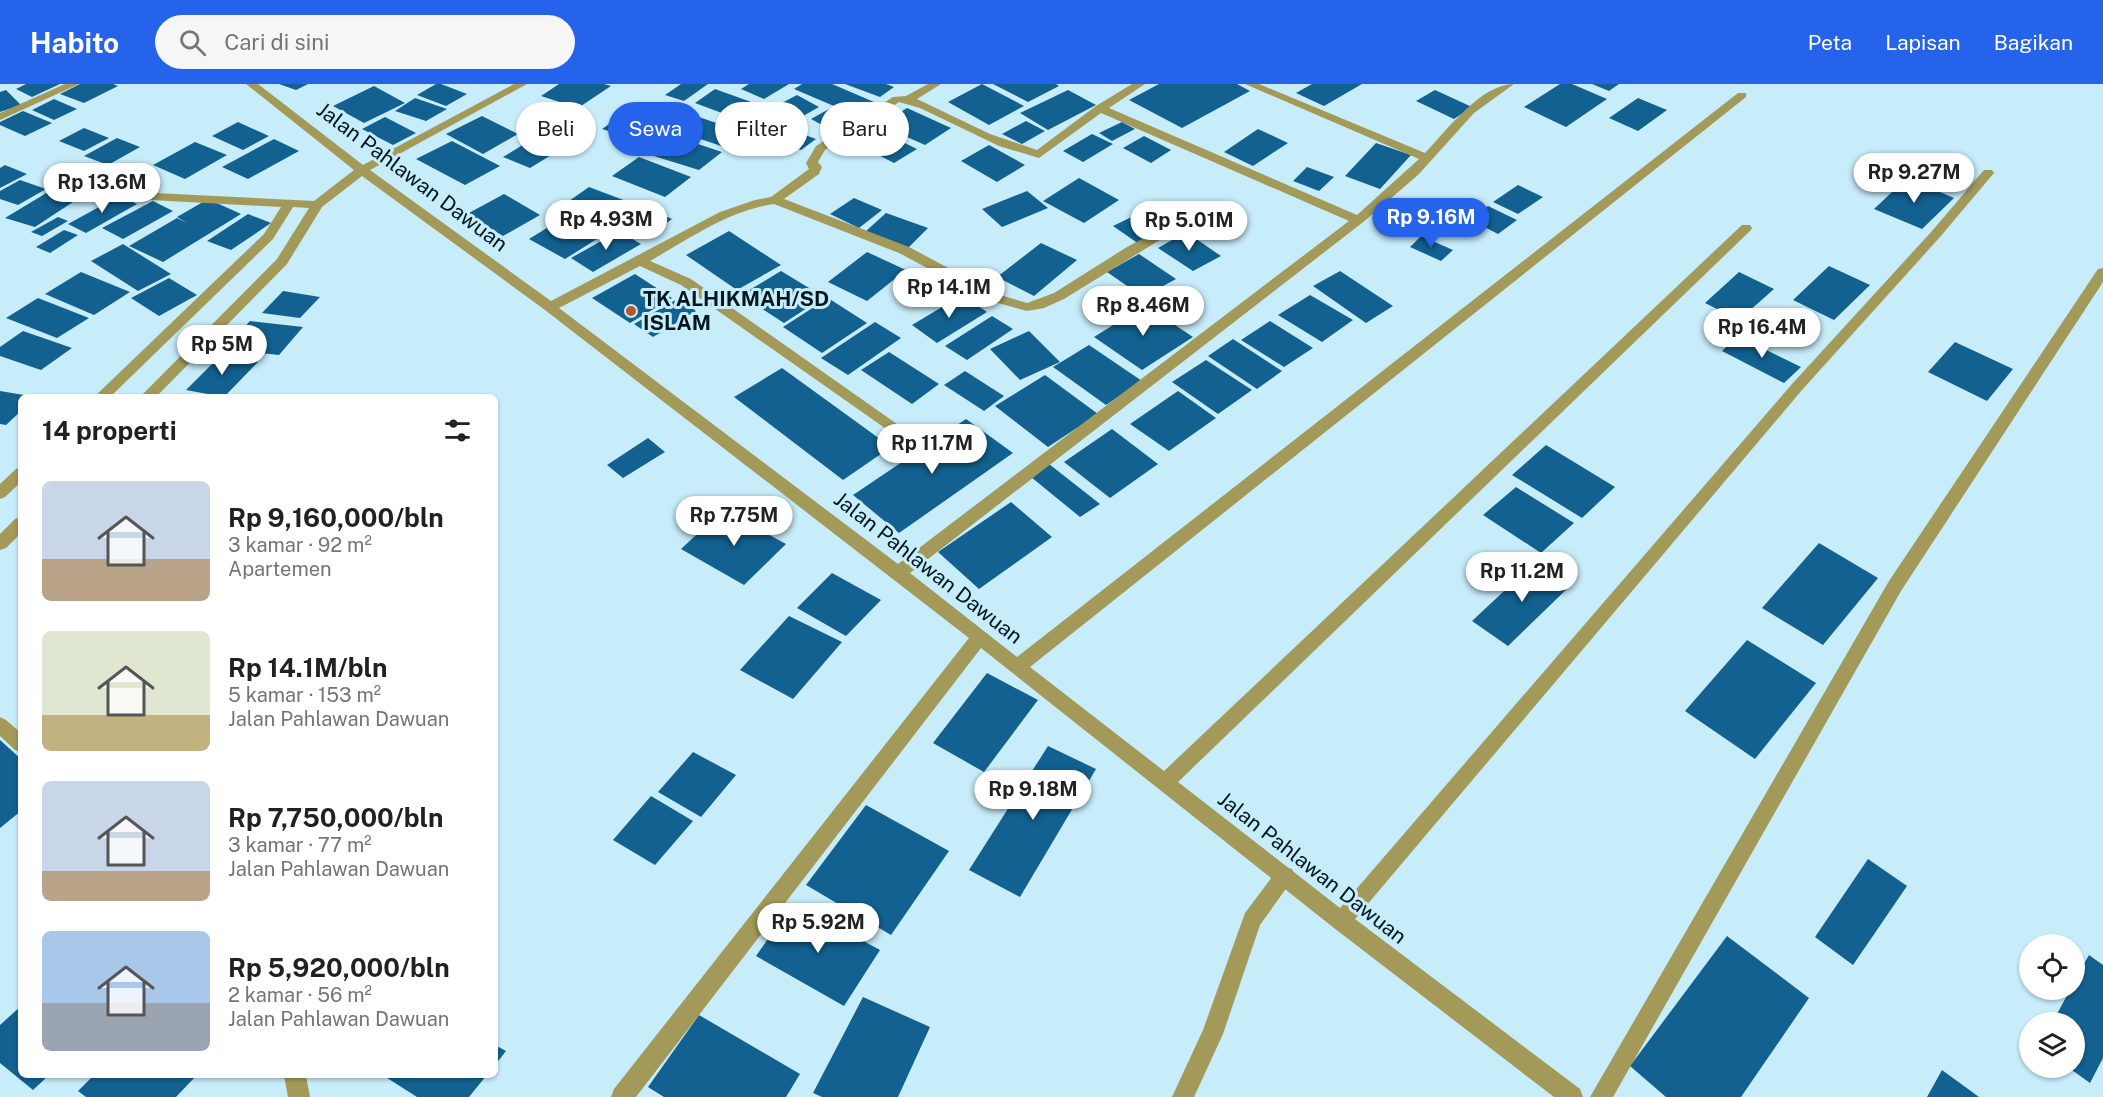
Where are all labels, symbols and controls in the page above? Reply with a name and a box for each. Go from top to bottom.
search box [155,15,575,69]
text: Habito [30,26,119,59]
icon: search [176,26,209,59]
text: Cari di sini [224,29,329,55]
text: Peta [1808,30,1852,55]
text: Lapisan [1885,30,1961,55]
text: Bagikan [1994,30,2073,55]
street label: Jalan Pahlawan Dawuan [312,97,513,257]
chip: Beli [516,102,596,156]
chip: Sewa [608,102,703,156]
chip: Filter [715,102,808,156]
chip: Baru [820,102,909,156]
pin: Rp 9.27M [1852,153,1976,204]
text: Rp 9.27M [1868,160,1961,184]
pin: Rp 13.6M [40,163,164,214]
text: Rp 13.6M [57,170,147,194]
pin: Rp 9.16M [1369,198,1493,249]
pin: Rp 4.93M [544,200,668,251]
pin: Rp 5.01M [1127,201,1251,252]
text: Rp 9.16M [1386,205,1476,229]
text: Rp 4.93M [559,207,653,231]
text: Rp 5.01M [1144,208,1234,232]
pin: Rp 14.1M [887,268,1011,319]
text: Rp 14.1M [907,275,991,299]
place label: TK ALHIKMAH/SD ISLAM [643,286,829,335]
pin: Rp 8.46M [1081,286,1205,337]
text: Rp 8.46M [1096,293,1190,317]
marker: TK ALHIKMAH/SD ISLAM [624,304,638,318]
pin: Rp 16.4M [1700,308,1824,359]
text: Rp 16.4M [1717,315,1807,339]
pin: Rp 5M [180,325,264,376]
text: Rp 5M [191,332,253,356]
icon: filters [441,414,474,447]
text: 14 properti [42,415,177,446]
pin: Rp 11.7M [870,424,994,475]
text: Rp 11.7M [891,431,973,455]
street label: Jalan Pahlawan Dawuan [829,486,1028,649]
pin: Rp 7.75M [672,496,796,547]
text: Rp 9,160,000/bln [228,502,444,533]
text: Rp 7.75M [690,503,778,527]
icon: home [90,505,162,577]
text: 3 kamar · 92 m² [228,533,372,557]
pin: Rp 11.2M [1460,552,1584,603]
text: Apartemen [228,557,332,581]
text: Rp 11.2M [1480,559,1564,583]
text: Rp 14.1M/bln [228,652,387,683]
icon: home [90,655,162,727]
text: 5 kamar · 153 m² [228,683,381,707]
text: Jalan Pahlawan Dawuan [228,707,449,731]
pin: Rp 9.18M [971,770,1095,821]
text: Rp 9.18M [988,777,1078,801]
street label: Jalan Pahlawan Dawuan [1213,786,1412,949]
text: Rp 7,750,000/bln [228,802,443,833]
icon: home [90,805,162,877]
text: 3 kamar · 77 m² [228,833,372,857]
text: Jalan Pahlawan Dawuan [228,857,449,881]
pin: Rp 5.92M [756,903,880,954]
text: Rp 5.92M [771,910,865,934]
map controls [2019,934,2085,1078]
button: locate [2019,934,2085,1000]
text: Rp 5,920,000/bln [228,952,450,983]
icon: home [90,955,162,1027]
text: 2 kamar · 56 m² [228,983,372,1007]
text: Jalan Pahlawan Dawuan [228,1007,449,1031]
button: layers [2019,1012,2085,1078]

